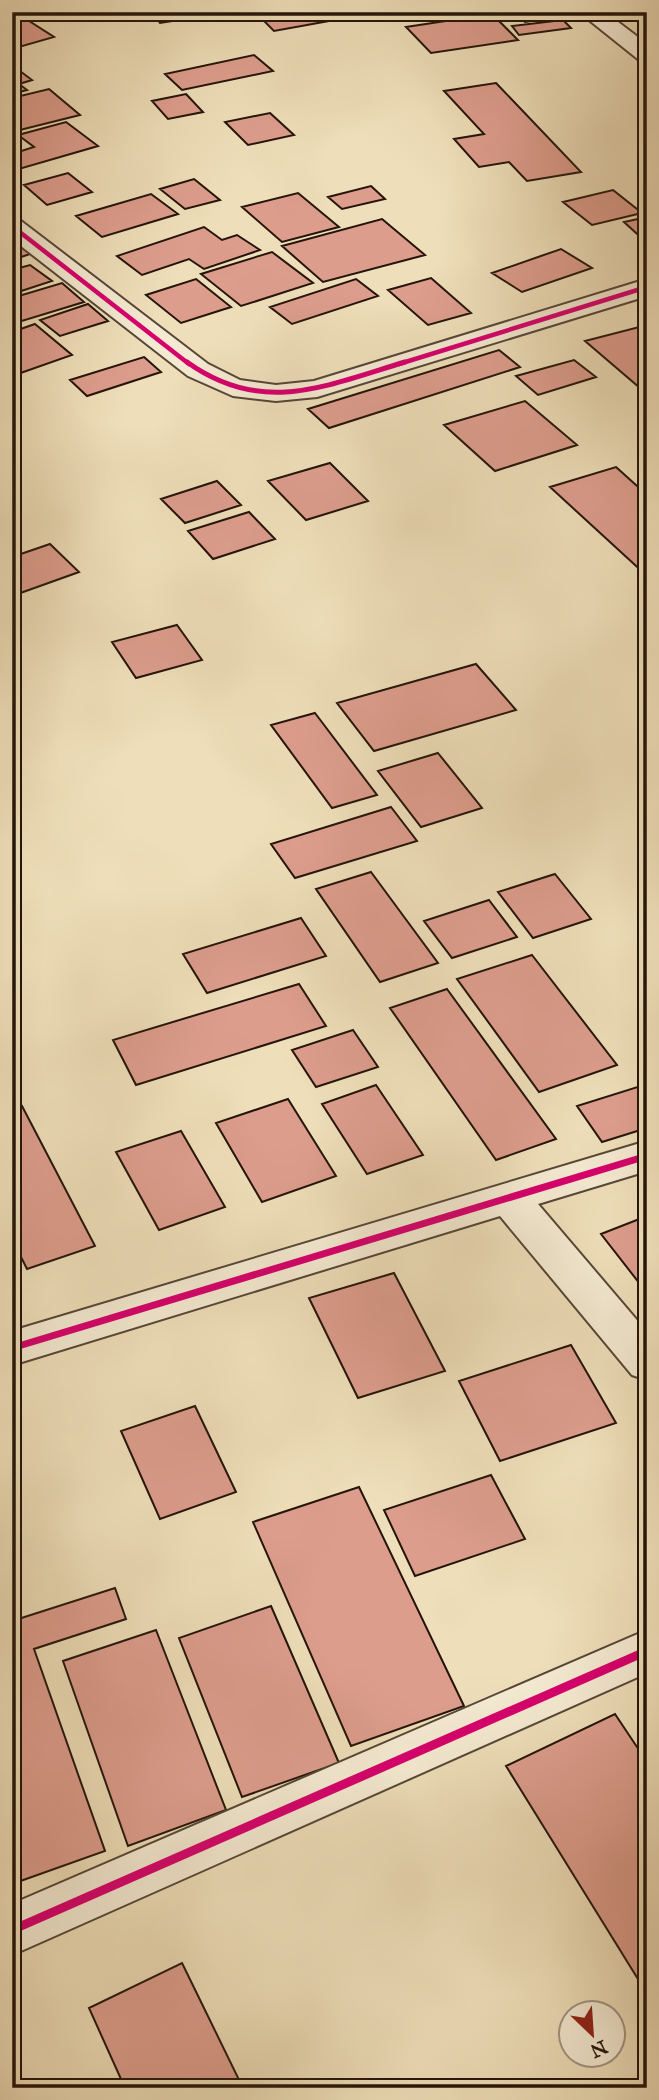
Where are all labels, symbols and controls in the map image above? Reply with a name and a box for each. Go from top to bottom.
north arrow [558,1998,628,2068]
text: N [587,2035,611,2063]

